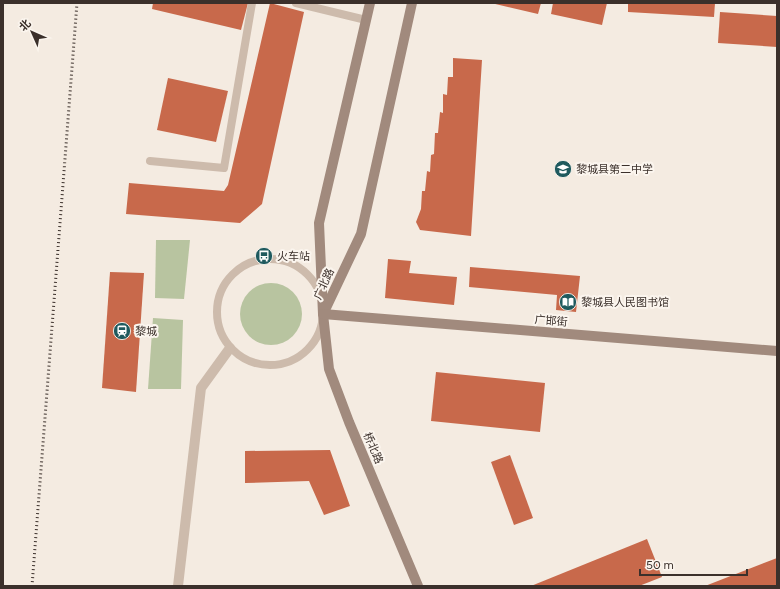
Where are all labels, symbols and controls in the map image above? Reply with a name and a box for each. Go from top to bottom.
north arrow [12,12,52,52]
text: 北 [17,17,34,34]
school or university icon: 黎城县第二中学 [553,159,573,179]
place label: 黎城县第二中学 [576,163,653,176]
bus stop icon: 火车站 [254,246,274,266]
place label: 火车站 [277,250,310,263]
street label: 广北路 [311,266,337,302]
library icon: 黎城县人民图书馆 [558,292,578,312]
place label: 黎城县人民图书馆 [581,296,669,309]
street label: 广邯街 [534,313,568,329]
station icon: 黎城 [112,321,132,341]
place label: 黎城 [135,325,157,338]
street label: 桥北路 [361,430,385,466]
scale bar [640,551,747,577]
text: 50 m [646,558,674,572]

